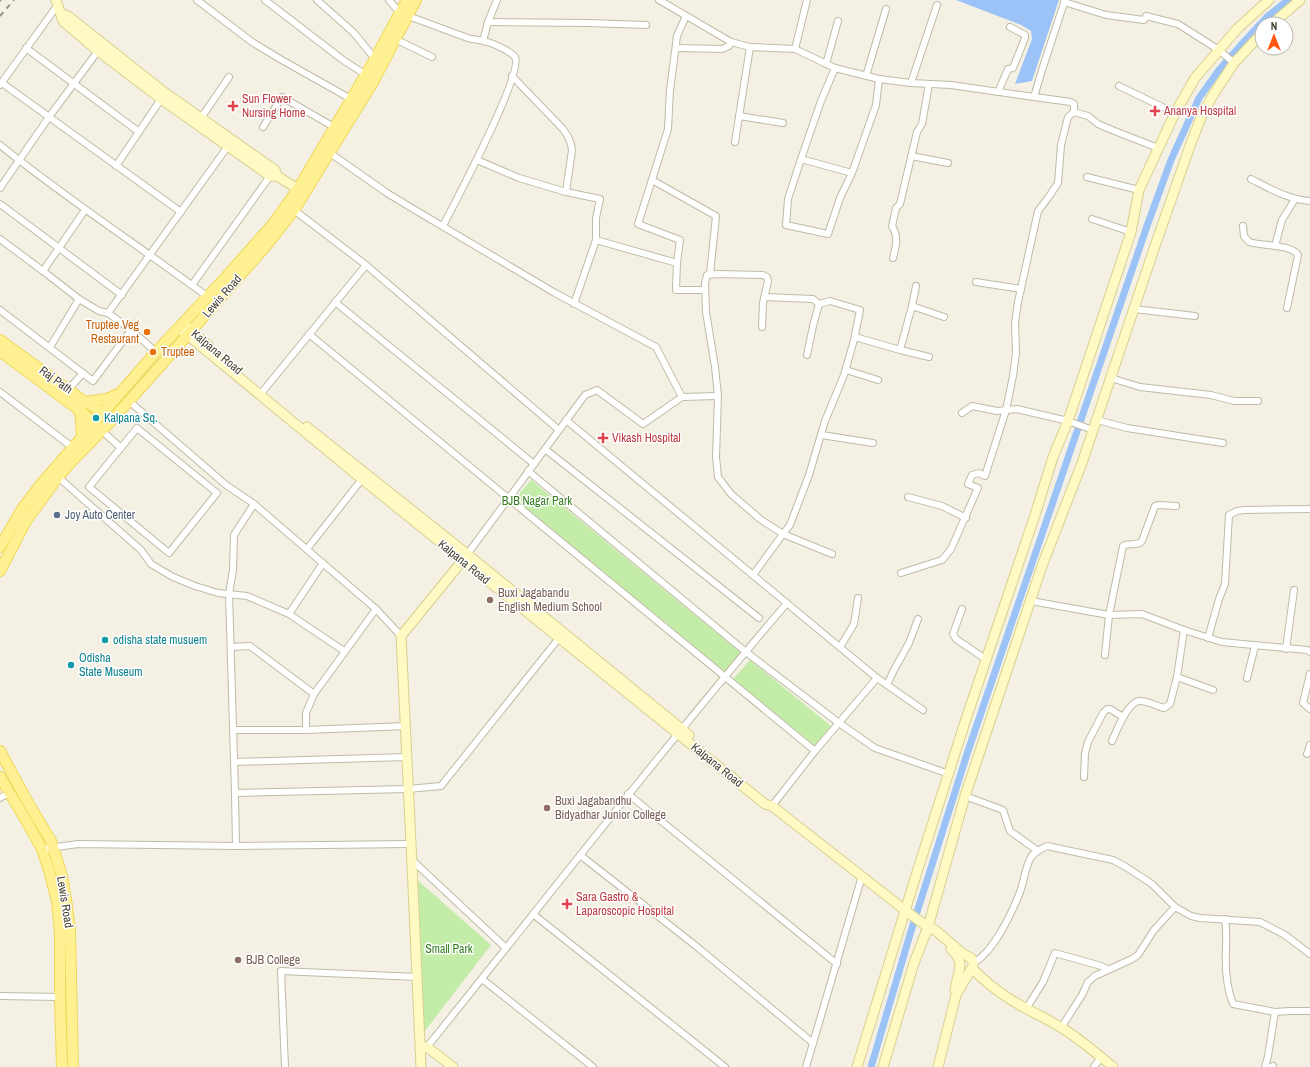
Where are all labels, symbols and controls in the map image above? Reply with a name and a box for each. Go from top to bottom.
north arrow [1254,16,1294,56]
text: N [1271,19,1277,33]
place label: Sun Flower Nursing Home [242,91,305,121]
marker: Sun Flower Nursing Home [227,100,239,112]
place label: Ananya Hospital [1163,103,1236,119]
marker: Ananya Hospital [1149,105,1161,117]
street label: Lewis Road [199,271,245,321]
place label: Truptee Veg Restaurant [86,317,140,347]
street label: Kalpana Road [188,326,246,378]
marker: Truptee Veg Restaurant [142,327,152,337]
place label: Truptee [161,344,195,360]
marker: Truptee [148,347,158,357]
street label: Raj Path [36,362,76,398]
place label: Kalpana Sq. [104,410,158,426]
marker: Kalpana Sq. [91,413,101,423]
place label: Vikash Hospital [612,430,681,446]
marker: Vikash Hospital [597,432,609,444]
park label: BJB Nagar Park [502,493,572,509]
place label: Joy Auto Center [65,507,136,523]
marker: Joy Auto Center [52,510,62,520]
street label: Kalpana Road [435,536,493,588]
place label: Buxi Jagabandu English Medium School [498,585,602,615]
marker: Buxi Jagabandu English Medium School [485,595,495,605]
place label: odisha state musuem [113,632,207,648]
marker: odisha state musuem [100,635,110,645]
place label: Odisha State Museum [79,650,142,680]
marker: Odisha State Museum [66,660,76,670]
street label: Kalpana Road [688,739,746,791]
place label: Buxi Jagabandhu Bidyadhar Junior College [555,793,666,823]
marker: Buxi Jagabandhu Bidyadhar Junior College [542,803,552,813]
street label: Lewis Road [53,875,77,929]
place label: Sara Gastro & Laparoscopic Hospital [576,889,674,919]
marker: Sara Gastro & Laparoscopic Hospital [561,898,573,910]
park label: Small Park [425,941,473,957]
place label: BJB College [246,952,300,968]
marker: BJB College [233,955,243,965]

